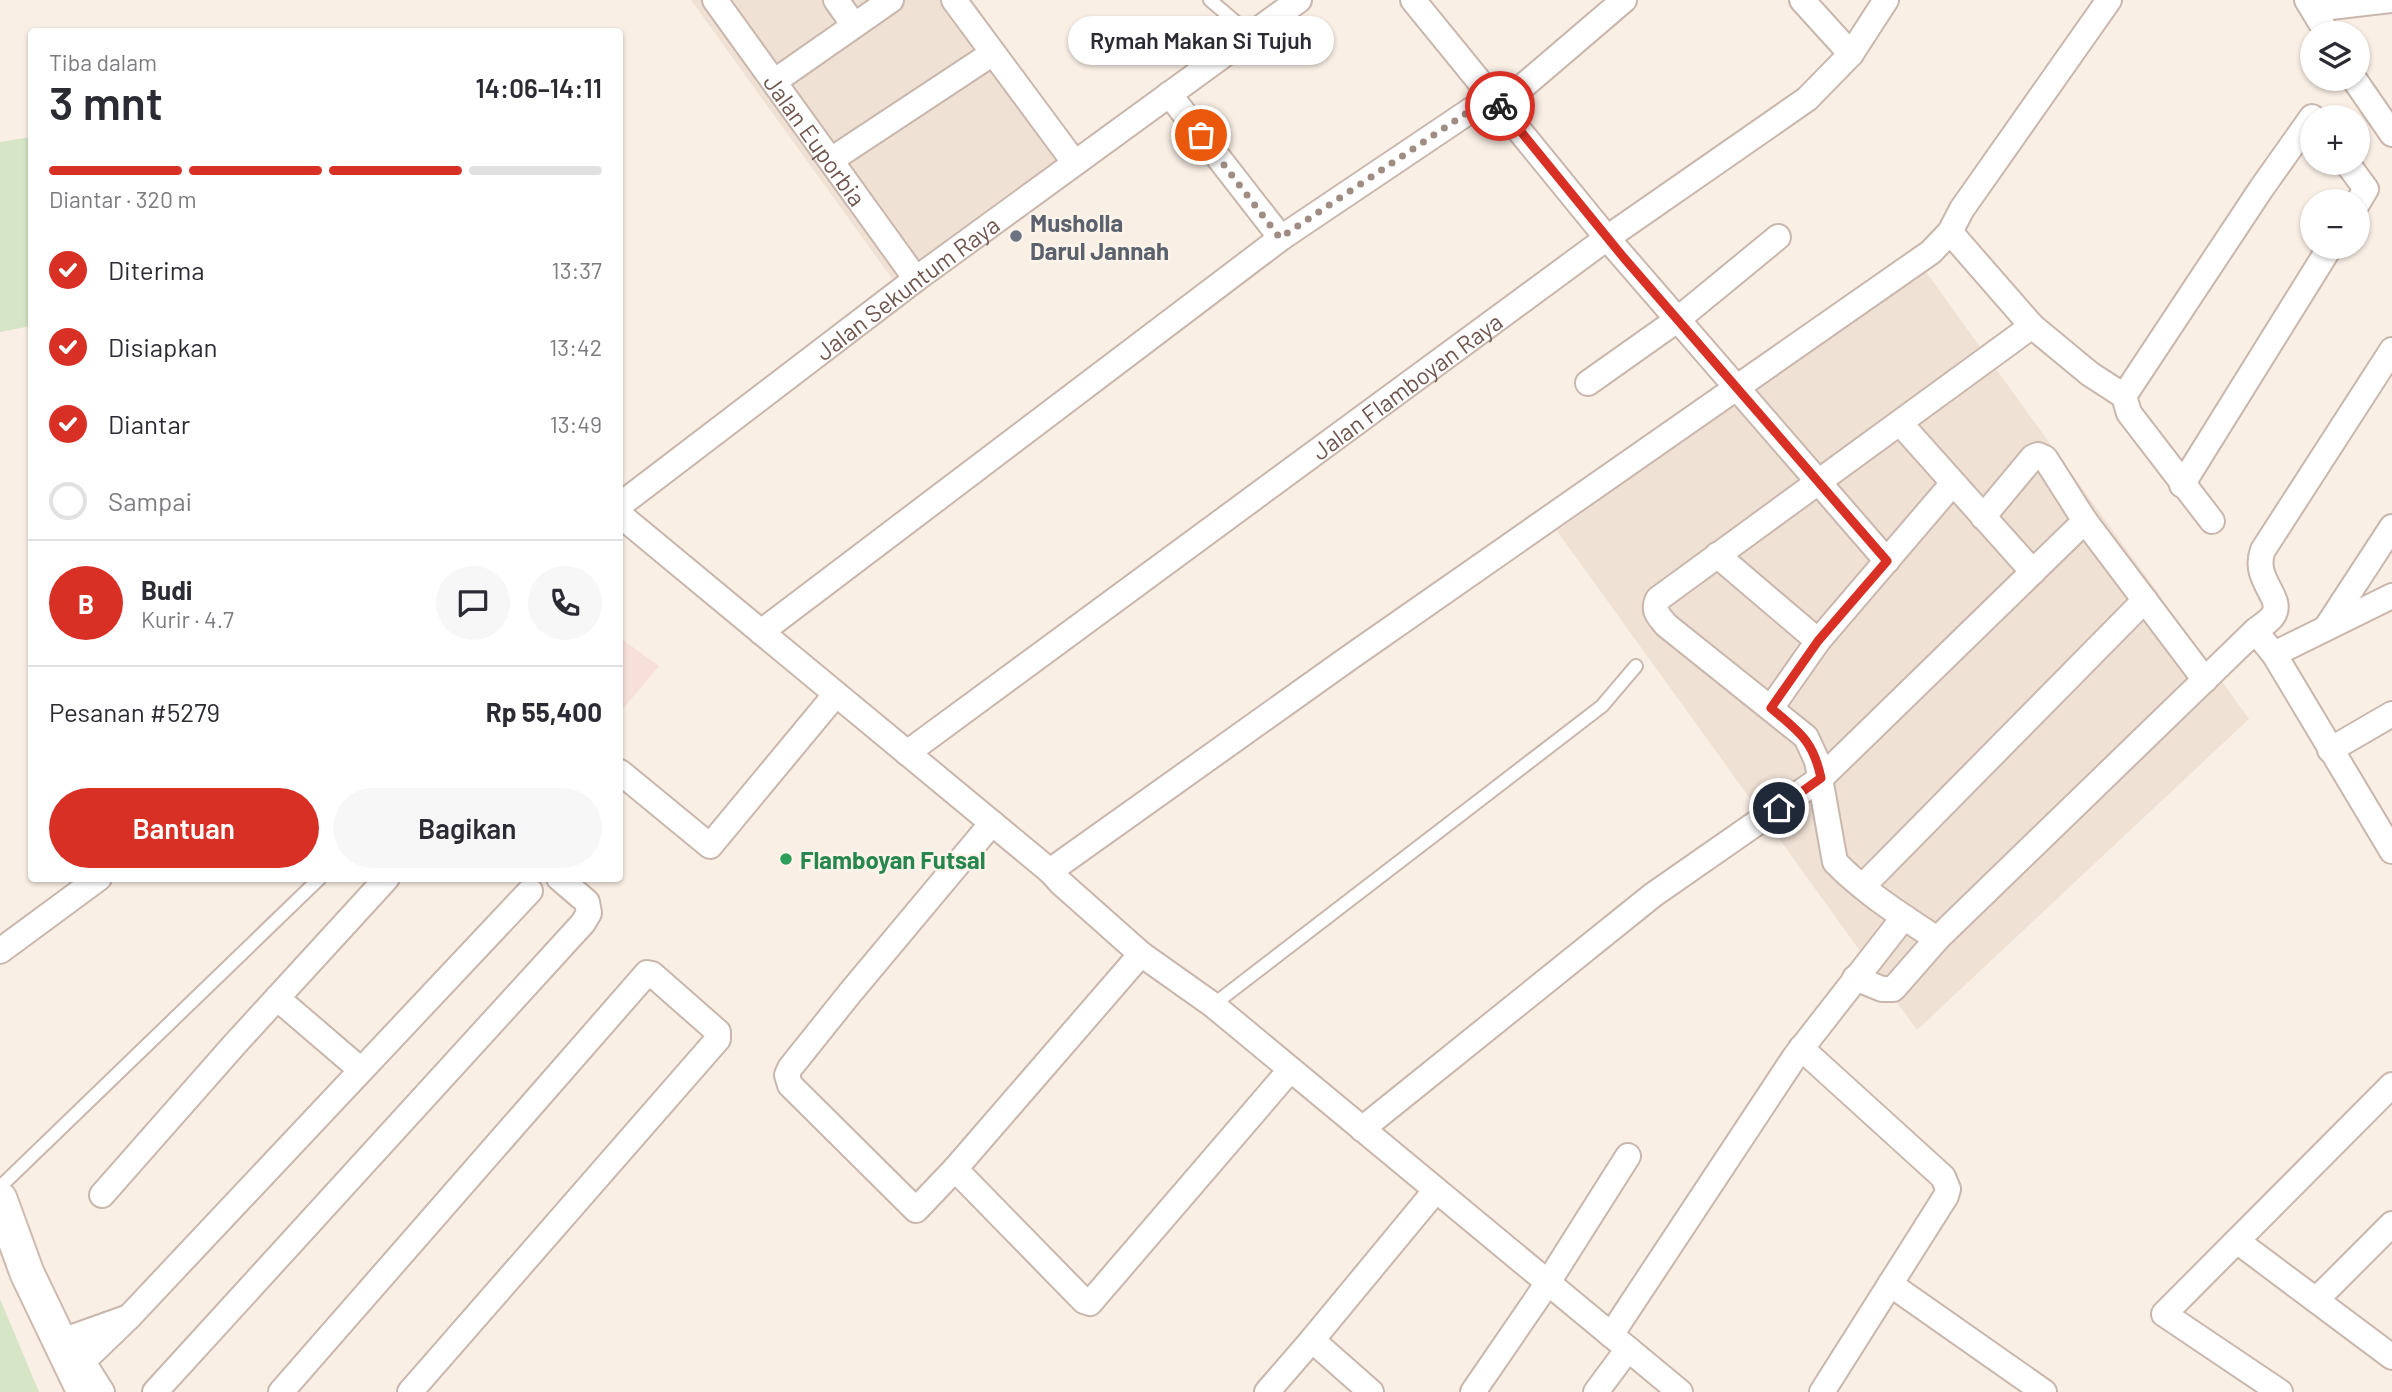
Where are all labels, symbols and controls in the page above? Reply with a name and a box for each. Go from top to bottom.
callout: Rymah Makan Si Tujuh [1068,16,1334,65]
map controls [2300,21,2370,259]
button: layers [2300,21,2370,91]
text: Rymah Makan Si Tujuh [1090,26,1312,54]
text: Tiba dalam [49,48,157,76]
street label: Jalan Euporbia [758,68,873,211]
courier [1465,71,1535,141]
text: 14:06–14:11 [476,72,602,103]
text: 3 mnt [49,74,163,129]
icon: bike [1481,87,1519,125]
pin [1171,105,1231,165]
button: + [2300,105,2370,175]
icon: bag [1182,116,1220,154]
text: Diantar · 320 m [49,185,197,213]
button: − [2300,189,2370,259]
place label: Musholla Darul Jannah [1030,208,1169,265]
street label: Jalan Sekuntum Raya [809,209,1004,366]
marker: Musholla Darul Jannah [1008,228,1024,244]
icon: check [49,251,87,289]
text: Diterima [108,254,205,285]
text: 13:37 [552,256,602,284]
street label: Jalan Flamboyan Raya [1305,306,1507,465]
icon: check [49,328,87,366]
text: Disiapkan [108,331,218,362]
text: 13:42 [549,333,602,361]
icon: check [49,405,87,443]
text: Diantar [108,408,190,439]
text: 13:49 [550,410,602,438]
text: Sampai [108,485,192,516]
button: chat [436,566,510,640]
button: phone [528,566,602,640]
text: Budi [141,574,192,605]
text: B [78,588,94,619]
text: Kurir · 4.7 [141,605,234,633]
text: Pesanan #5279 [49,696,220,727]
text: Rp 55,400 [486,696,602,727]
pin [1749,778,1809,838]
button: Bantuan [49,788,319,868]
button: Bagikan [333,788,602,868]
icon: home [1760,789,1798,827]
place label: Flamboyan Futsal [800,845,986,874]
marker: Flamboyan Futsal [778,851,794,867]

